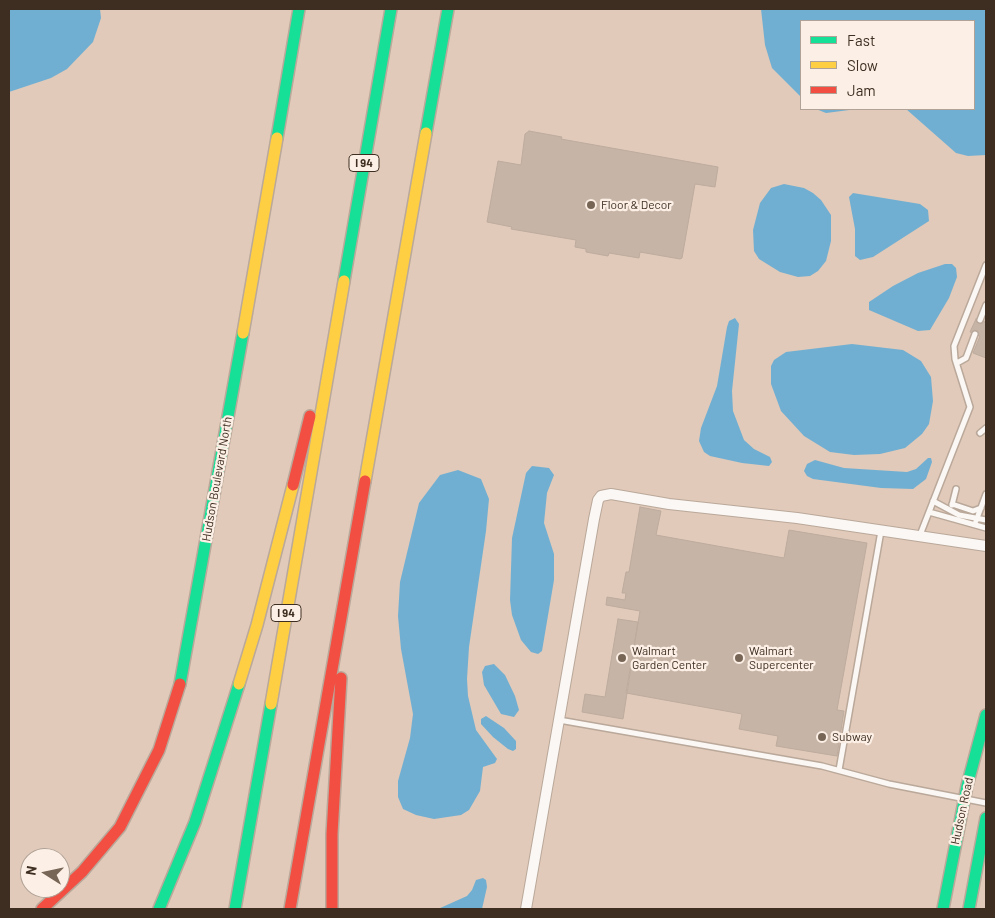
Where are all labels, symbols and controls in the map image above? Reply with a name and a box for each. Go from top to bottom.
legend [800,20,975,110]
text: Fast [847,31,875,49]
text: Slow [847,56,878,74]
text: Jam [847,81,876,99]
road number: I 94 [349,154,379,172]
place label: Floor & Decor [601,198,672,212]
marker: Floor & Decor [585,199,597,211]
street label: Hudson Boulevard North [199,415,235,543]
road number: I 94 [271,604,301,622]
place label: Walmart Garden Center [632,644,707,672]
place label: Walmart Supercenter [749,644,814,672]
marker: Walmart Garden Center [616,652,628,664]
marker: Walmart Supercenter [733,652,745,664]
place label: Subway [832,730,872,744]
marker: Subway [816,731,828,743]
street label: Hudson Road [948,776,976,846]
north arrow [20,848,70,898]
text: N [22,864,40,877]

